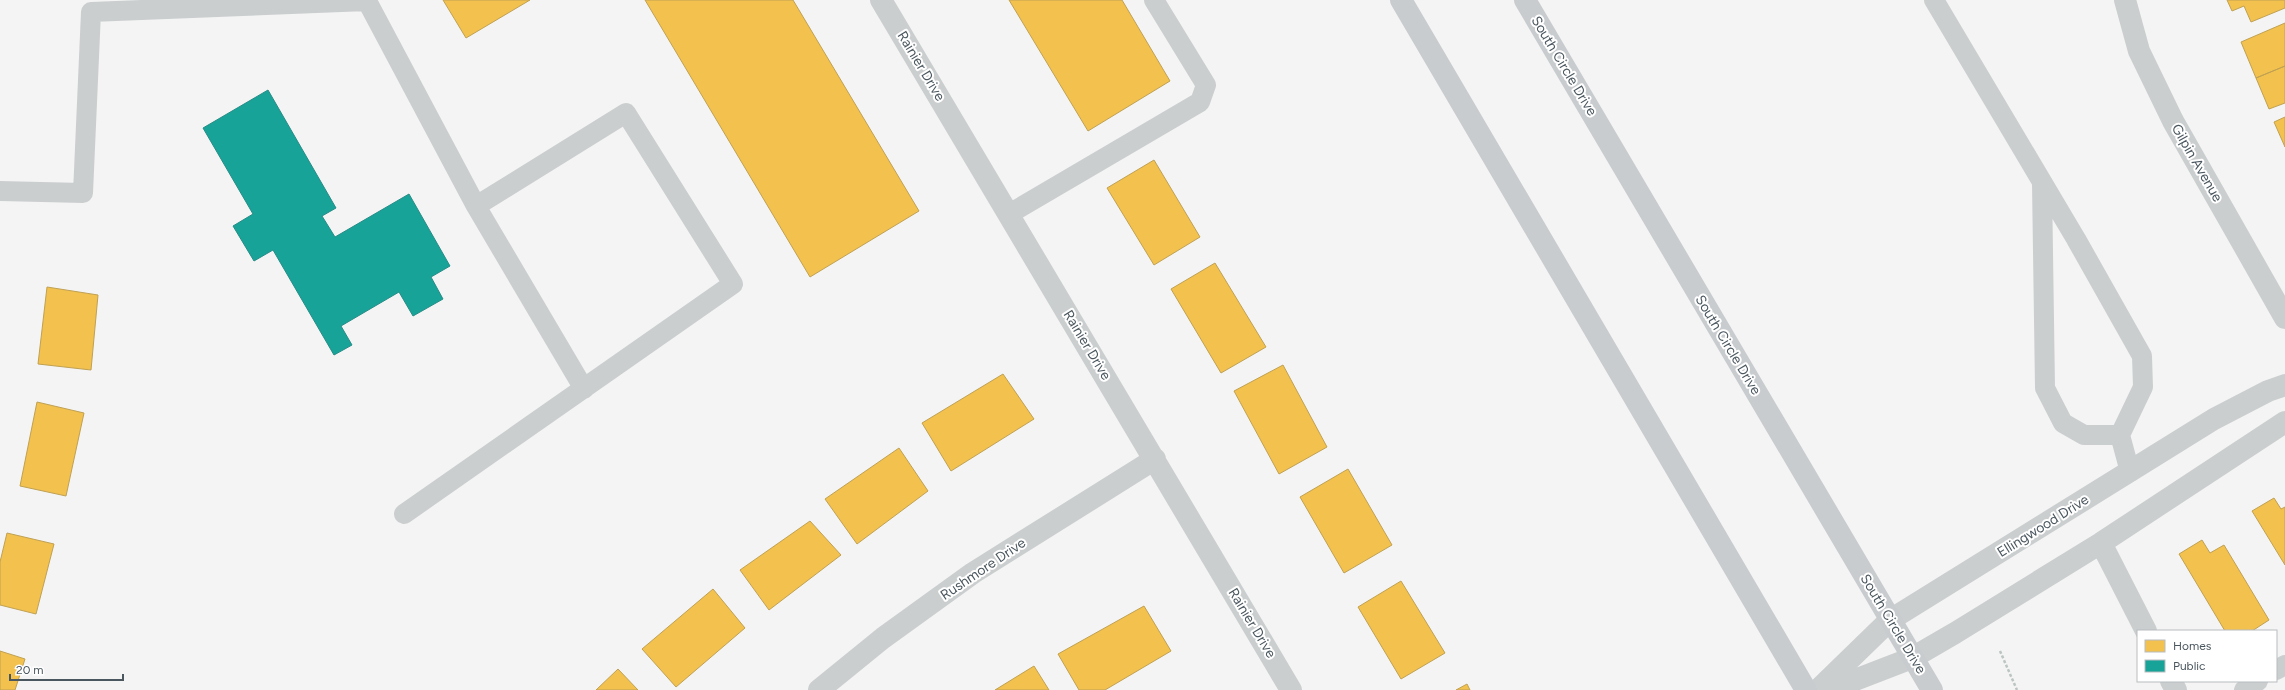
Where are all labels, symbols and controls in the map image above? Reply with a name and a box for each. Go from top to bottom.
street label: South Circle Drive [1528,13,1601,119]
street label: Rainier Drive [894,28,949,104]
street label: Gilpin Avenue [2168,121,2226,205]
street label: South Circle Drive [1692,292,1765,398]
street label: Rainier Drive [1060,307,1115,383]
street label: Ellingwood Drive [1994,491,2092,561]
street label: Rushmore Drive [937,534,1029,604]
street label: South Circle Drive [1857,571,1930,677]
street label: Rainier Drive [1225,585,1280,661]
legend [2137,630,2277,682]
text: Homes [2173,639,2212,653]
scale bar [10,656,123,682]
text: Public [2173,659,2206,673]
text: 20 m [16,663,44,677]

